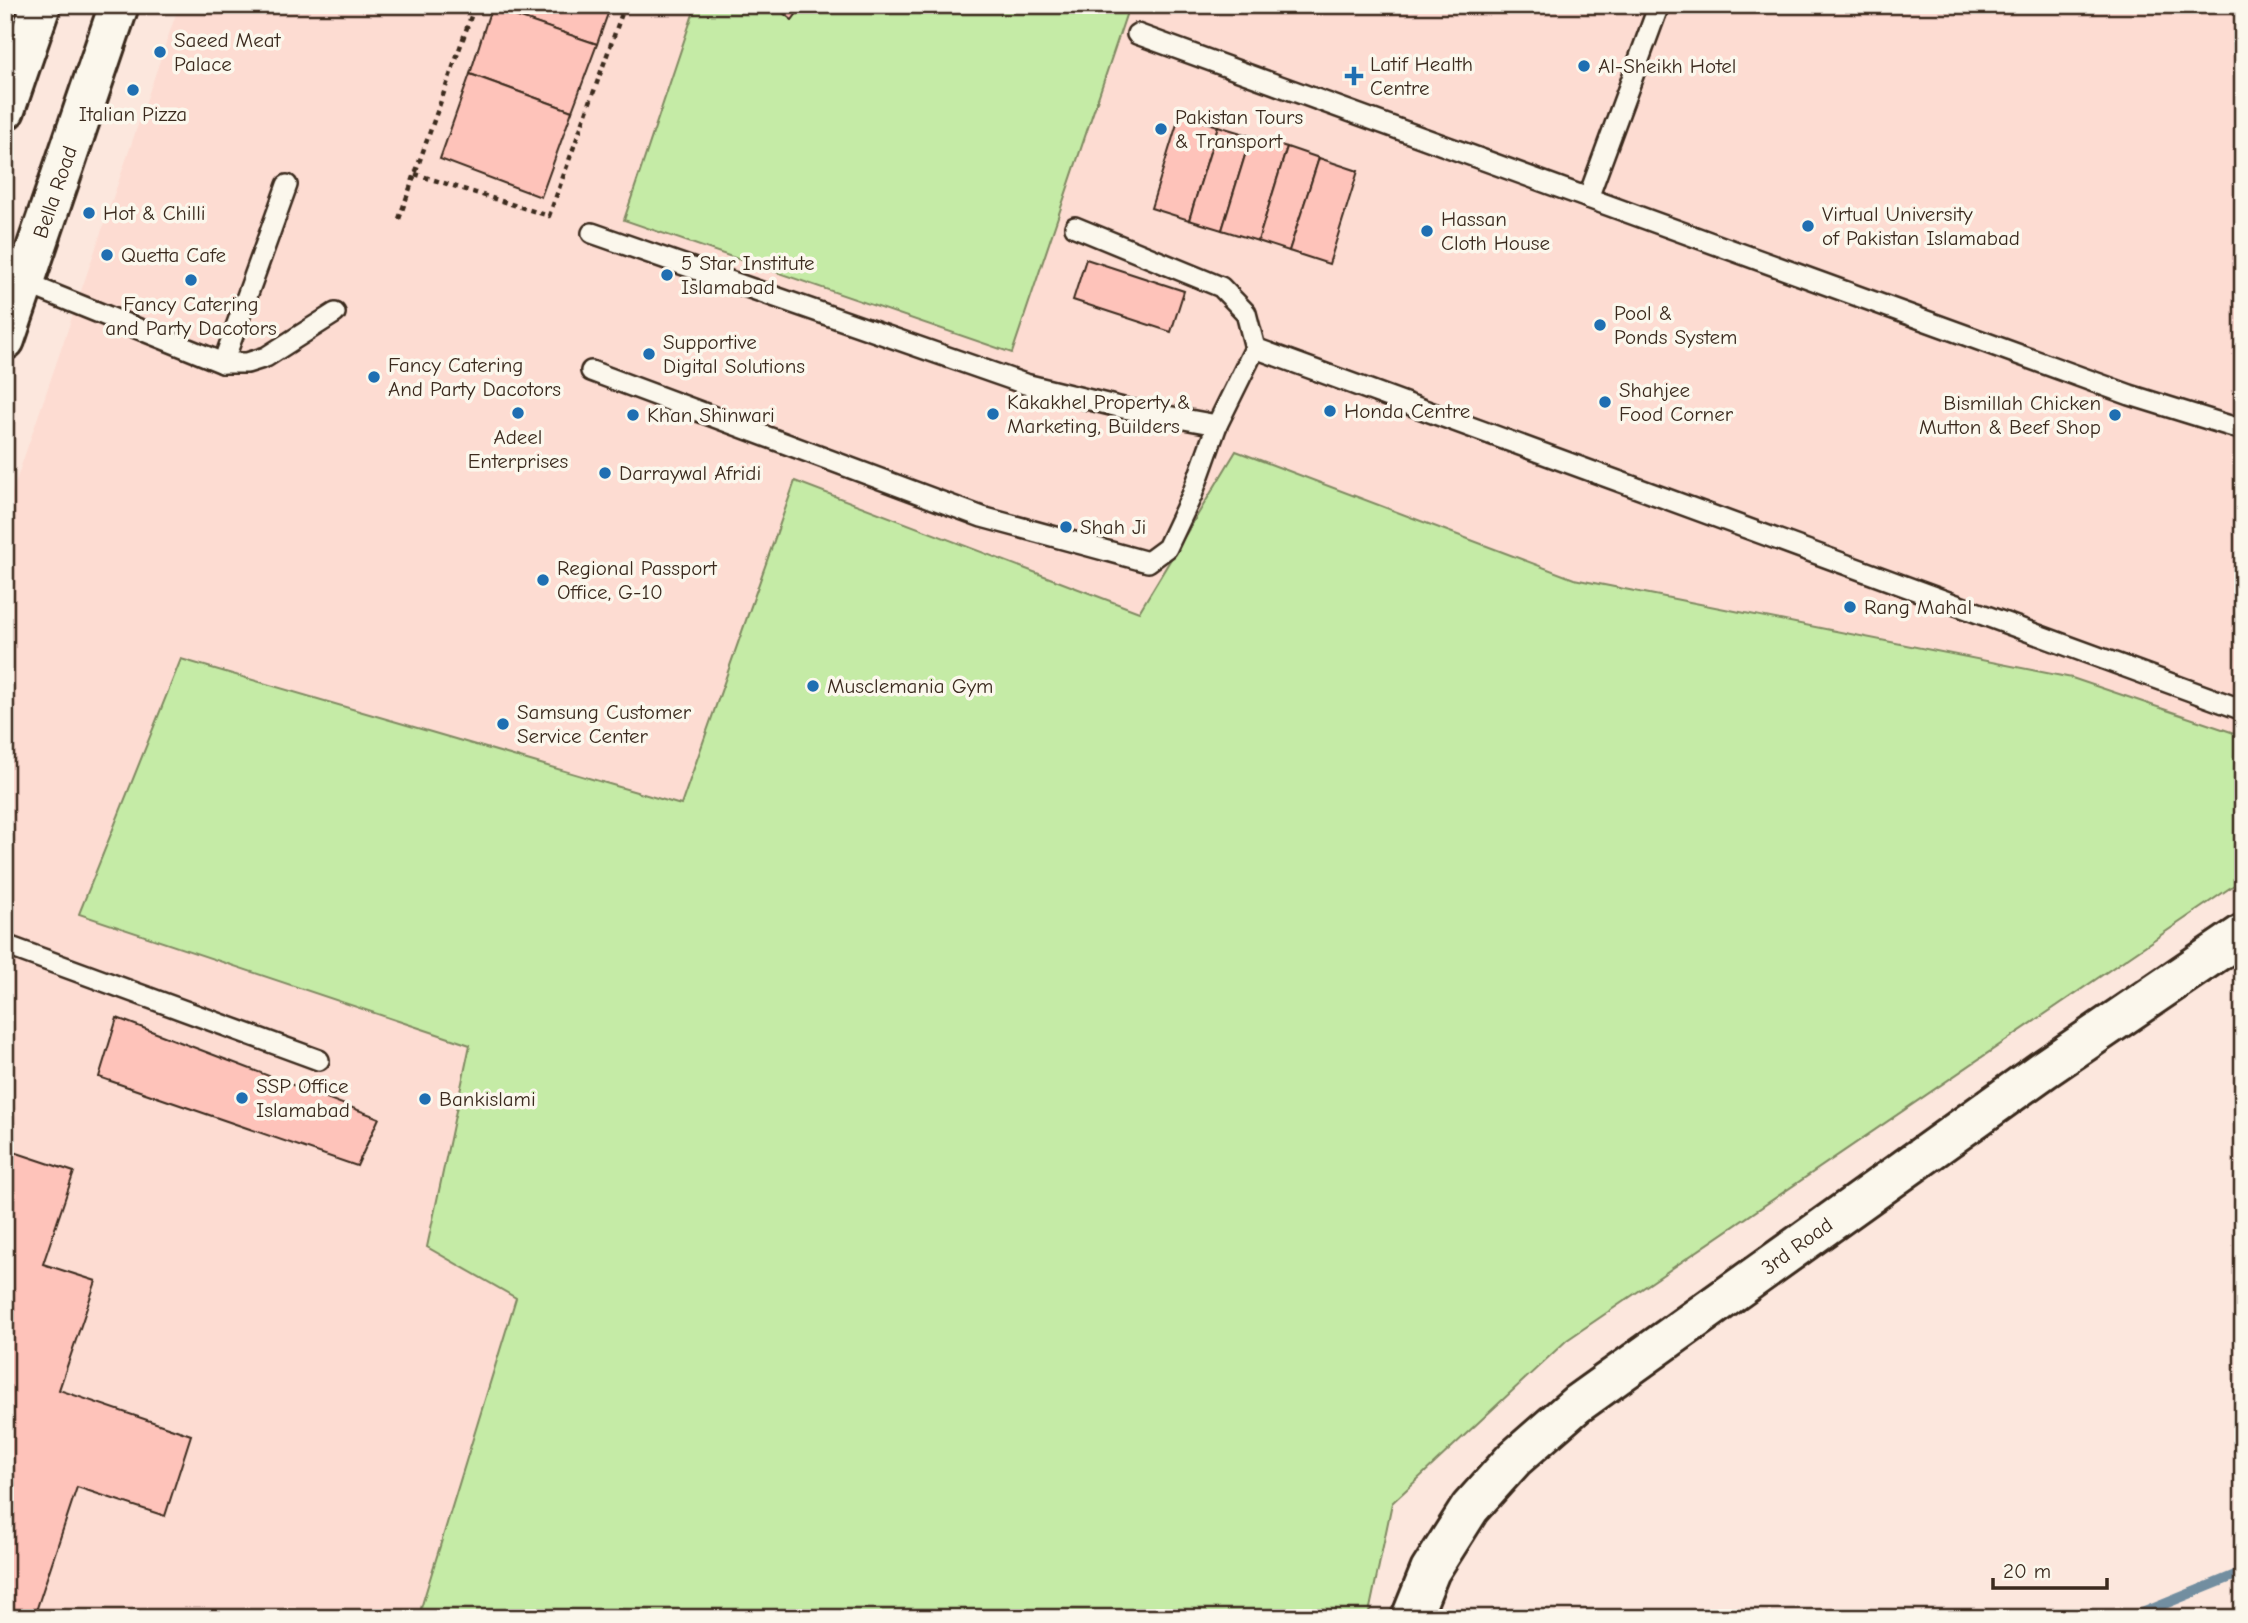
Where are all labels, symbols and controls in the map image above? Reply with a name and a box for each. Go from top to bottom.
place label: Saeed Meat Palace [174,28,282,76]
marker: Saeed Meat Palace [152,44,168,60]
place label: Latif Health Centre [1370,52,1473,100]
place label: Al-Sheikh Hotel [1598,54,1736,78]
marker: Al-Sheikh Hotel [1576,58,1592,74]
marker: Latif Health Centre [1344,66,1364,86]
marker: Italian Pizza [125,82,141,98]
place label: Italian Pizza [79,102,187,126]
place label: Pakistan Tours & Transport [1175,105,1303,153]
marker: Pakistan Tours & Transport [1153,121,1169,137]
street label: Bella Road [28,143,82,241]
place label: Hot & Chilli [103,201,206,225]
place label: Virtual University of Pakistan Islamabad [1822,202,2020,250]
marker: Hot & Chilli [81,205,97,221]
place label: Hassan Cloth House [1441,207,1550,255]
marker: Virtual University of Pakistan Islamabad [1800,218,1816,234]
marker: Hassan Cloth House [1419,223,1435,239]
place label: Quetta Cafe [121,243,226,267]
marker: Quetta Cafe [99,247,115,263]
place label: 5 Star Institute Islamabad [681,251,815,299]
marker: 5 Star Institute Islamabad [659,267,675,283]
marker: Fancy Catering and Party Dacotors [183,272,199,288]
place label: Fancy Catering and Party Dacotors [105,292,277,340]
place label: Pool & Ponds System [1614,301,1737,349]
marker: Pool & Ponds System [1592,317,1608,333]
place label: Supportive Digital Solutions [663,330,805,378]
marker: Supportive Digital Solutions [641,346,657,362]
place label: Fancy Catering And Party Dacotors [388,353,561,401]
marker: Fancy Catering And Party Dacotors [366,369,382,385]
place label: Shahjee Food Corner [1619,378,1734,426]
place label: Kakakhel Property & Marketing, Builders [1007,390,1191,438]
place label: Bismillah Chicken Mutton & Beef Shop [1919,391,2101,439]
marker: Shahjee Food Corner [1597,394,1613,410]
place label: Honda Centre [1344,399,1470,423]
place label: Khan Shinwari [647,403,775,427]
marker: Honda Centre [1322,403,1338,419]
marker: Adeel Enterprises [510,405,526,421]
marker: Kakakhel Property & Marketing, Builders [985,406,1001,422]
marker: Khan Shinwari [625,407,641,423]
marker: Bismillah Chicken Mutton & Beef Shop [2107,407,2123,423]
place label: Adeel Enterprises [468,425,568,473]
place label: Darraywal Afridi [619,461,761,485]
marker: Darraywal Afridi [597,465,613,481]
place label: Shah Ji [1080,515,1146,539]
marker: Shah Ji [1058,519,1074,535]
place label: Regional Passport Office, G-10 [557,556,718,604]
marker: Regional Passport Office, G-10 [535,572,551,588]
place label: Rang Mahal [1864,595,1972,619]
marker: Rang Mahal [1842,599,1858,615]
place label: Musclemania Gym [827,674,993,698]
marker: Musclemania Gym [805,678,821,694]
place label: Samsung Customer Service Center [517,700,692,748]
marker: Samsung Customer Service Center [495,716,511,732]
place label: SSP Office Islamabad [256,1074,350,1122]
place label: Bankislami [439,1087,536,1111]
marker: SSP Office Islamabad [234,1090,250,1106]
marker: Bankislami [417,1091,433,1107]
street label: 3rd Road [1757,1212,1837,1280]
scale bar [1993,1546,2106,1590]
text: 20 m [2003,1559,2051,1583]

